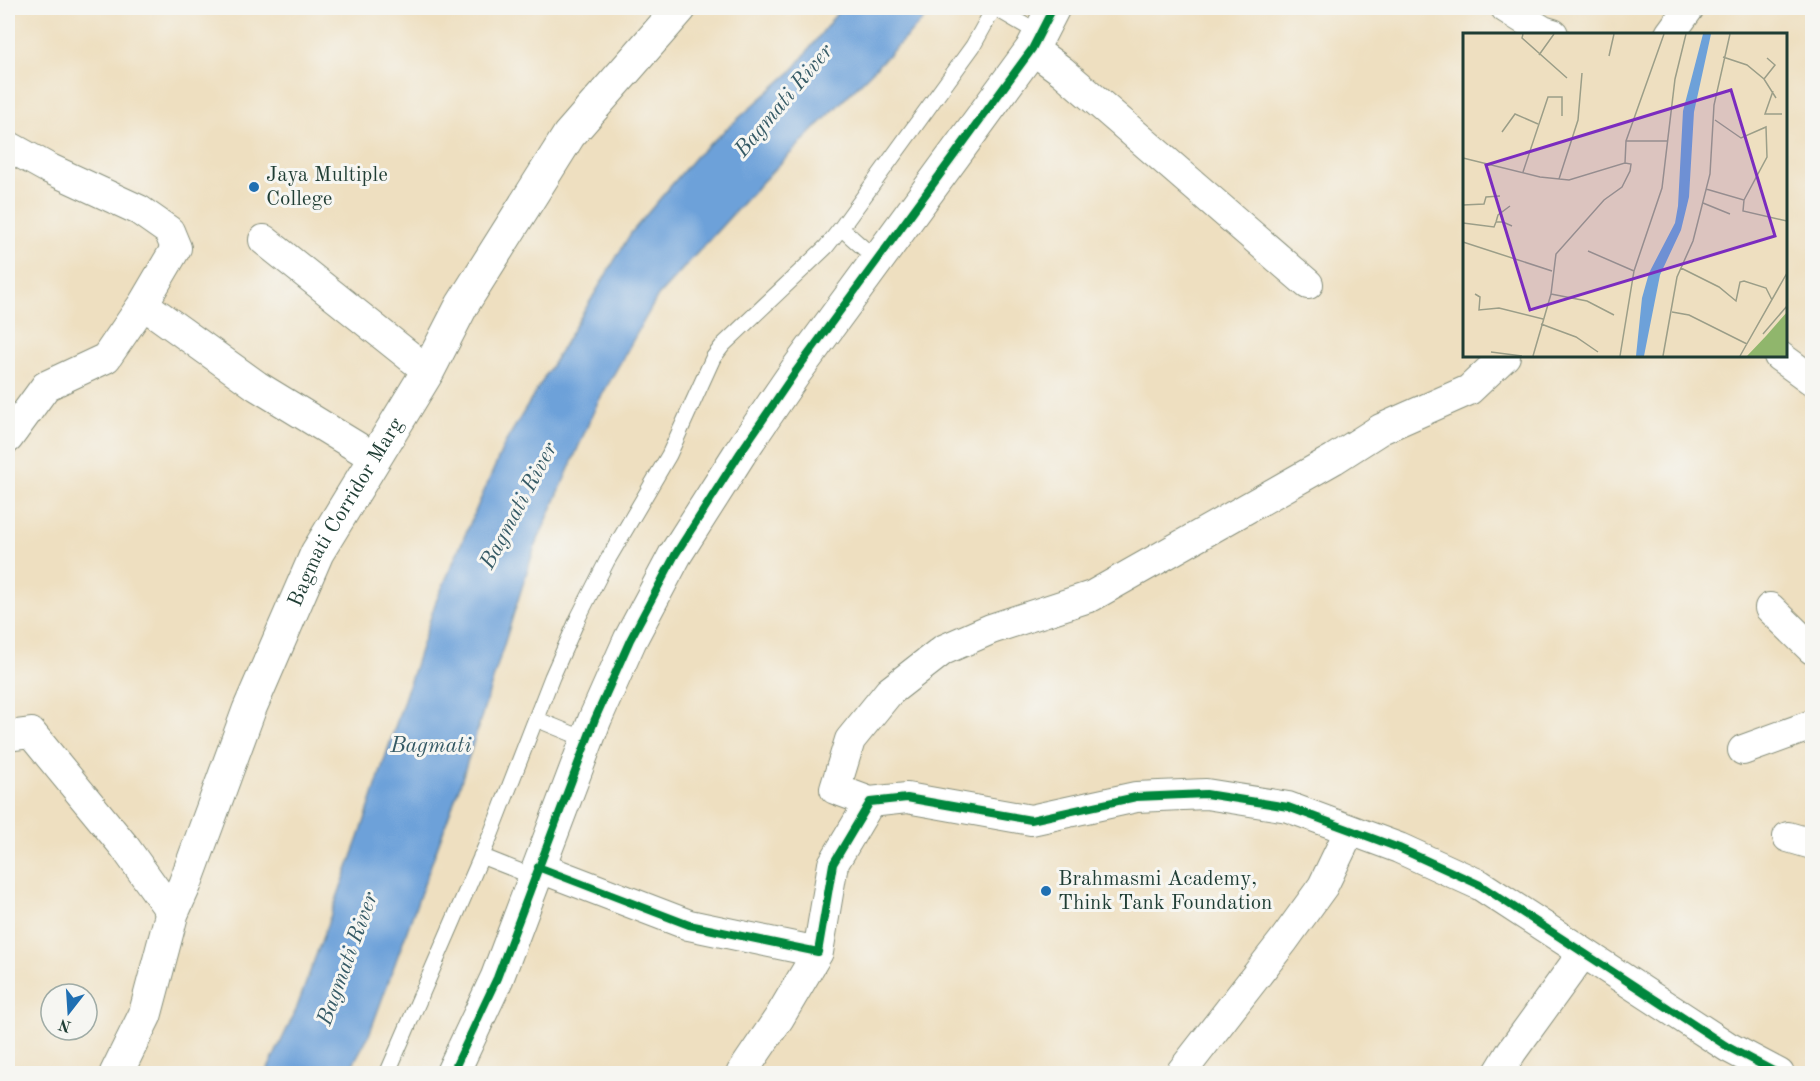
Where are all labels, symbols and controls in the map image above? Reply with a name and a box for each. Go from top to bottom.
inset map [1463,33,1787,357]
water label: Bagmati River [730,40,838,162]
place label: Jaya Multiple College [266,165,388,210]
marker: Jaya Multiple College [247,180,261,194]
street label: Bagmati Corridor Marg [285,414,408,610]
water label: Bagmati River [476,439,562,574]
water label: Bagmati [389,735,472,757]
place label: Brahmasmi Academy, Think Tank Foundation [1058,869,1272,914]
marker: Brahmasmi Academy, Think Tank Foundation [1039,884,1053,898]
water label: Bagmati River [313,889,382,1029]
north arrow [39,982,99,1042]
text: N [56,1015,73,1034]

